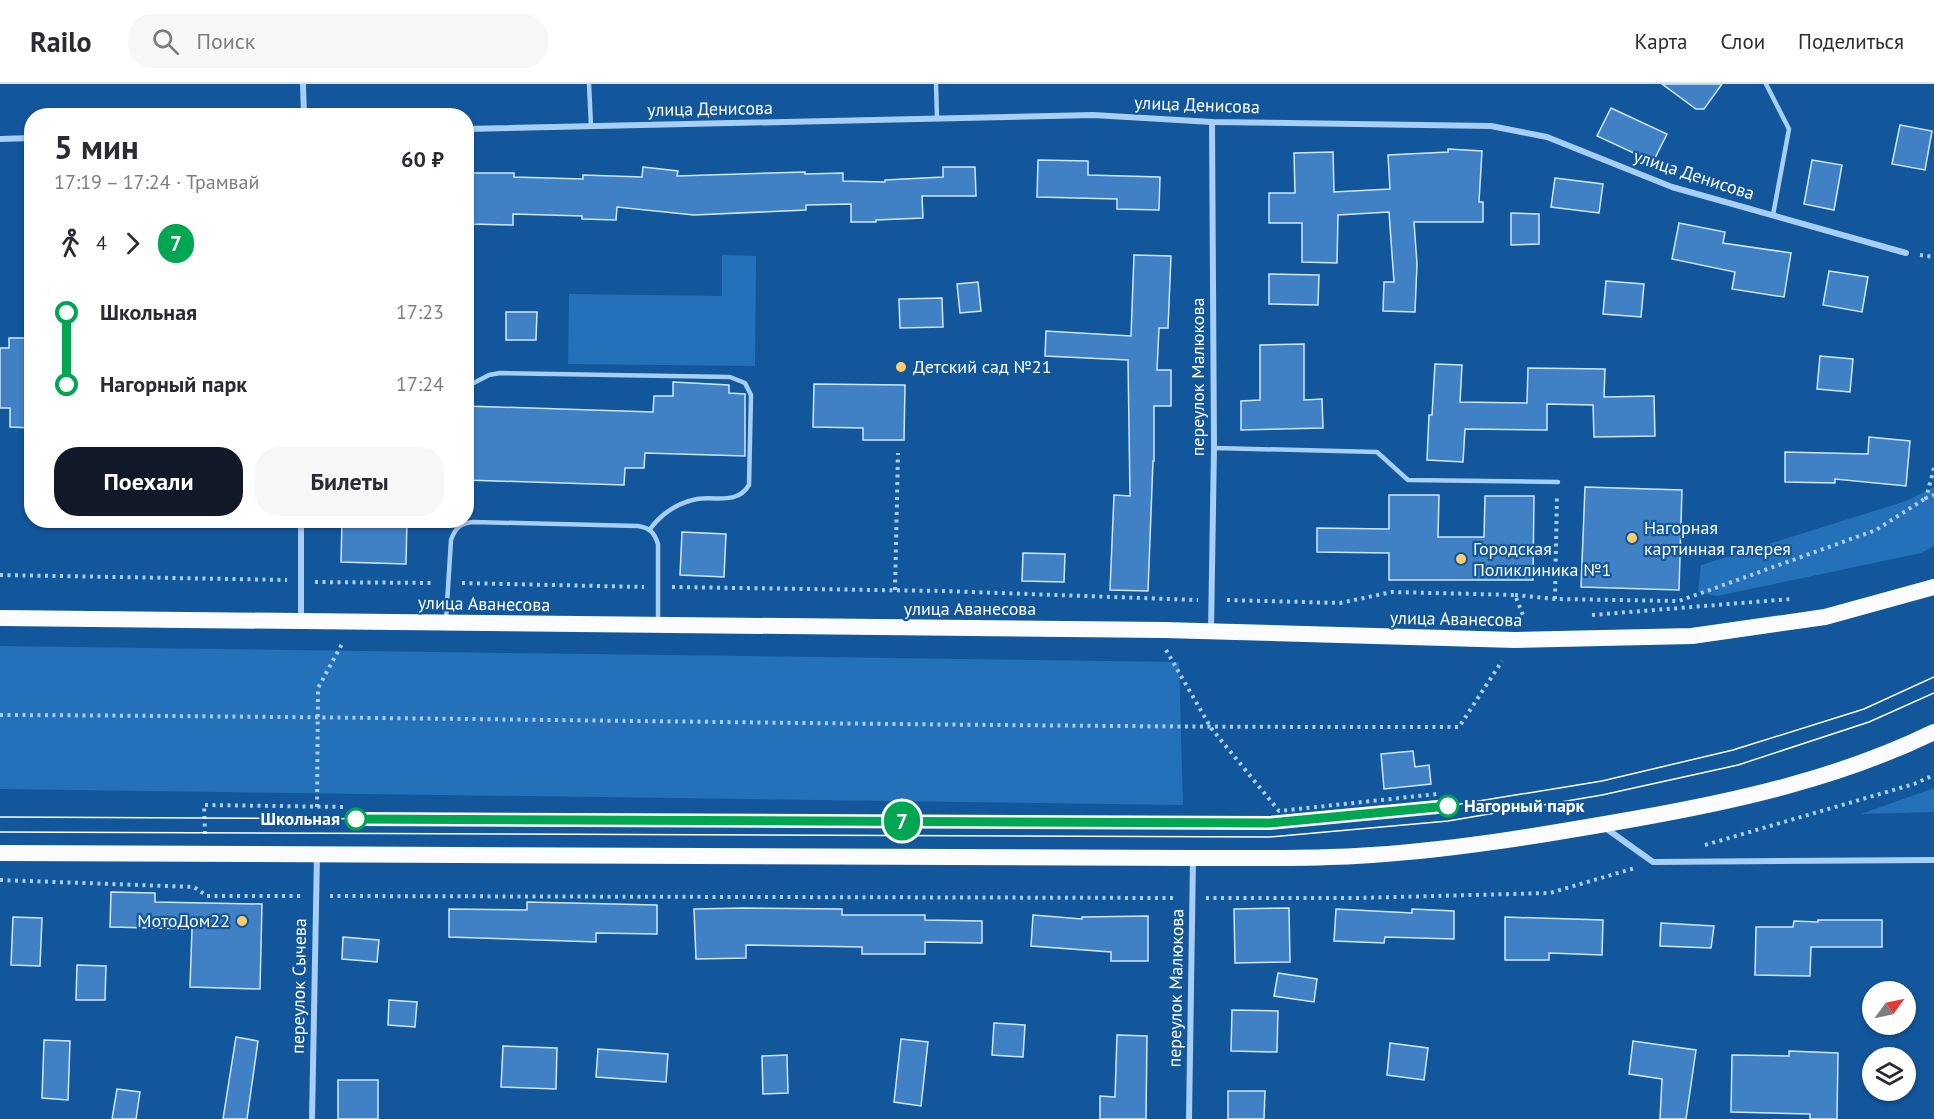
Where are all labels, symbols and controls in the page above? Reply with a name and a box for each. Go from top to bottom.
search box [128,14,548,68]
text: Railo [30,23,92,60]
icon: search [149,25,182,58]
text: Поиск [197,27,255,55]
text: Карта [1634,28,1687,55]
text: Слои [1720,28,1765,55]
text: Поделиться [1798,28,1904,55]
street label: улица Денисова [1134,91,1260,118]
street label: улица Денисова [647,96,773,121]
text: 5 мин [54,125,139,168]
street label: улица Денисова [1631,144,1757,205]
text: 60 ₽ [401,145,444,173]
text: 17:19 – 17:24 · Трамвай [54,169,259,195]
icon: walk [54,227,87,260]
icon: forward [116,227,149,260]
text: 4 [96,230,107,256]
text: 7 [170,230,182,257]
text: Школьная [100,298,197,326]
street label: переулок Малюкова [1186,298,1209,456]
text: 17:23 [396,299,444,325]
place label: Детский сад №21 [913,355,1051,378]
marker: Детский сад №21 [894,360,908,374]
text: Нагорный парк [100,370,247,398]
text: 17:24 [396,371,444,397]
button: Поехали [54,447,243,516]
button: Билеты [255,447,444,516]
place label: Нагорная картинная галерея [1644,516,1791,560]
marker: Нагорная картинная галерея [1625,531,1639,545]
place label: Городская Поликлиника №1 [1473,537,1611,581]
marker: Городская Поликлиника №1 [1454,552,1468,566]
street label: улица Аванесова [418,591,550,616]
street label: улица Аванесова [904,597,1036,620]
street label: улица Аванесова [1390,606,1522,631]
place label: Нагорный парк [1464,794,1585,817]
marker: Нагорный парк [1437,795,1459,817]
line badge: 7 [882,802,922,840]
place label: Школьная [261,807,340,830]
marker: Школьная [345,808,367,830]
text: 7 [896,808,908,835]
street label: переулок Малюкова [1163,908,1188,1068]
place label: МотоДом22 [137,909,230,932]
marker: МотоДом22 [235,914,249,928]
street label: переулок Сычева [286,918,311,1054]
north arrow [1862,981,1916,1035]
map controls [1862,981,1916,1101]
button: layers [1862,1047,1916,1101]

